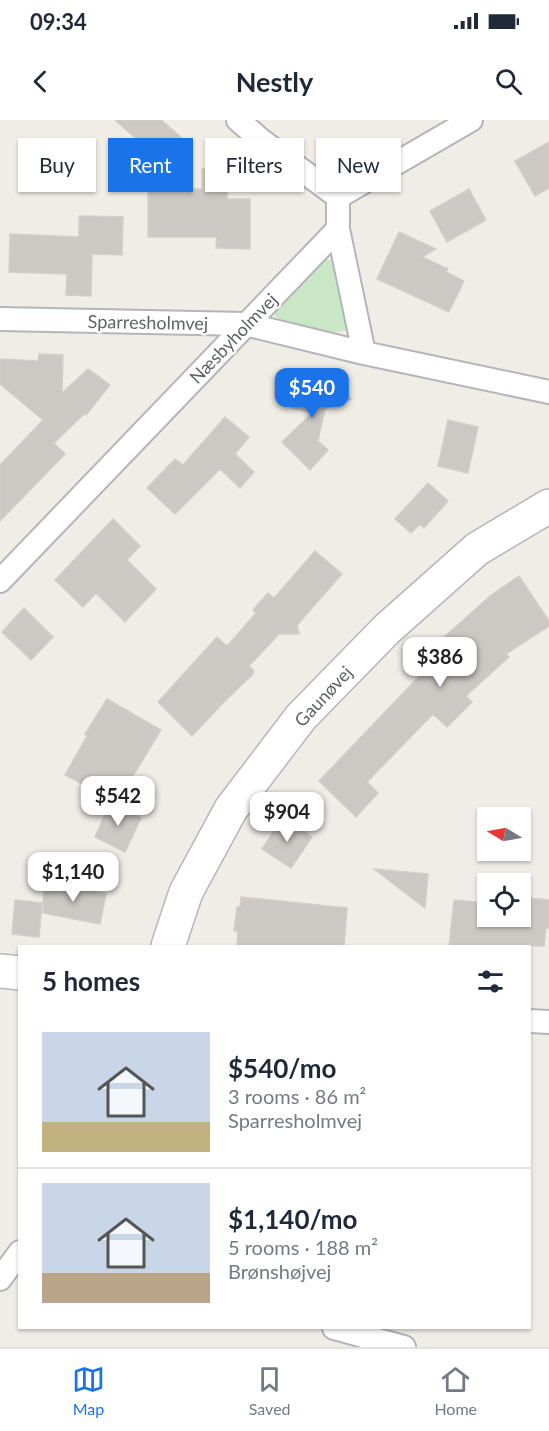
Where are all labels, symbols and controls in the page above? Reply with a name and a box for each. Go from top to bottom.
text: 09:34 [30,8,87,35]
icon: back [24,65,57,98]
text: Nestly [236,65,313,98]
icon: search [492,65,525,98]
chip: Buy [18,138,96,192]
chip: Rent [108,138,193,192]
chip: Filters [205,138,304,192]
chip: New [316,138,401,192]
street label: Næsbyholmvej [184,288,282,388]
street label: Sparresholmvej [88,310,208,334]
pin: $540 [276,368,348,419]
text: $540 [289,375,335,399]
pin: $386 [404,637,476,688]
text: $386 [417,644,463,668]
street label: Gaunøvej [289,661,357,731]
pin: $542 [82,776,154,827]
text: $542 [95,783,141,807]
pin: $904 [251,792,323,843]
text: $904 [264,799,310,823]
north arrow [477,807,531,861]
map controls [477,807,531,927]
pin: $1,140 [24,852,122,903]
text: $1,140 [42,859,104,883]
button: locate [477,873,531,927]
text: 5 homes [42,965,140,997]
icon: filters [474,965,507,998]
text: $540/mo [228,1052,336,1084]
icon: home [90,1056,162,1128]
text: 3 rooms · 86 m² [228,1084,366,1108]
text: Sparresholmvej [228,1108,362,1132]
text: $1,140/mo [228,1203,358,1235]
icon: home [90,1207,162,1279]
text: 5 rooms · 188 m² [228,1235,378,1259]
text: Brønshøjvej [228,1259,331,1283]
tab: Map [72,1363,105,1418]
tab: Saved [249,1363,291,1418]
tab: Home [434,1363,477,1418]

